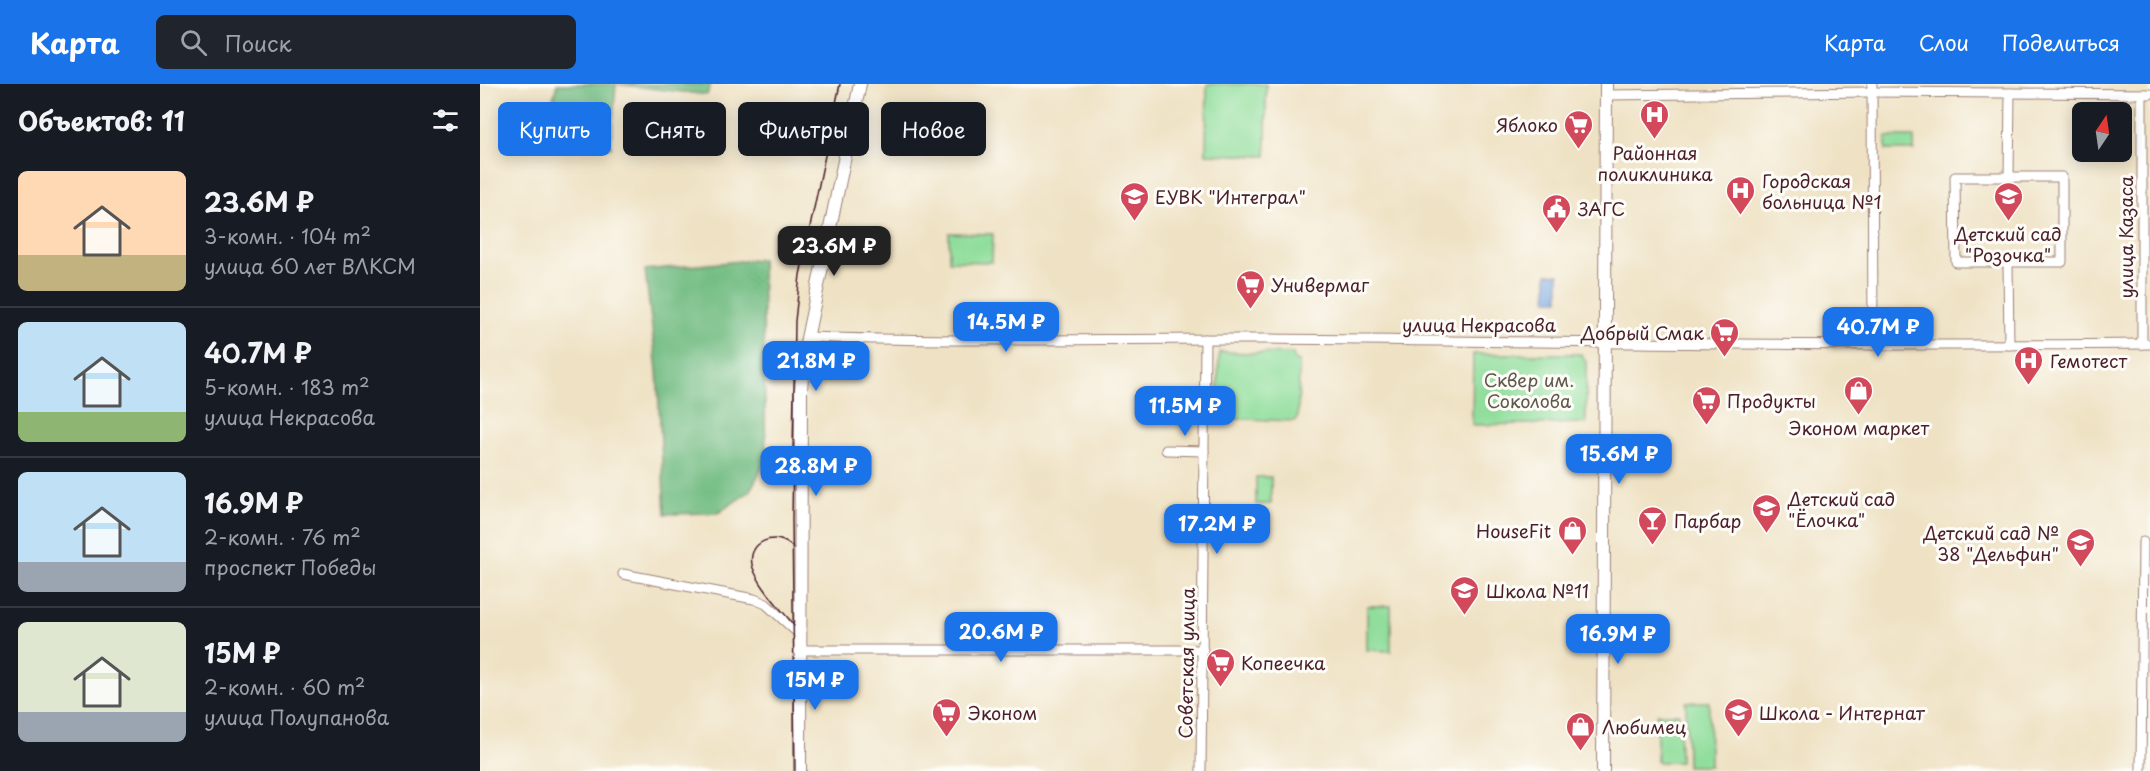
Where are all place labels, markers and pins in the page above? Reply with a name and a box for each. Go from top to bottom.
hospital icon: Районная поликлиника [1639,99,1671,141]
supermarket icon: Яблоко [1563,108,1595,150]
place label: Яблоко [1496,111,1558,138]
place label: Районная поликлиника [1597,139,1713,187]
place label: Городская больница №1 [1762,167,1882,215]
hospital icon: Городская больница №1 [1725,174,1757,216]
school or university icon: ЕУВК "Интеграл" [1118,180,1150,222]
school or university icon: Детский сад "Розочка" [1992,180,2024,222]
place label: ЕУВК "Интеграл" [1155,183,1306,210]
public building icon: ЗАГС [1541,192,1573,234]
place label: ЗАГС [1577,195,1625,222]
place label: Детский сад "Розочка" [1953,220,2062,268]
pin: 23.6M ₽ [779,226,889,277]
supermarket icon: Универмаг [1234,268,1266,310]
place label: Универмаг [1271,271,1370,298]
pin: 14.5M ₽ [951,302,1061,353]
pin: 40.7M ₽ [1823,307,1933,358]
supermarket icon: Добрый Смак [1709,316,1741,358]
place label: Добрый Смак [1580,319,1704,346]
pin: 21.8M ₽ [761,341,871,392]
hospital icon: Гемотест [2013,344,2045,386]
place label: Гемотест [2050,347,2127,374]
shop icon: Эконом маркет [1843,374,1875,416]
supermarket icon: Продукты [1690,384,1722,426]
pin: 11.5M ₽ [1130,386,1240,437]
place label: Продукты [1727,387,1816,414]
place label: Эконом маркет [1789,414,1929,441]
pin: 15.6M ₽ [1564,434,1674,485]
pin: 28.8M ₽ [761,446,871,497]
place label: Детский сад "Ёлочка" [1787,485,1895,533]
school or university icon: Детский сад "Ёлочка" [1751,492,1783,534]
pin: 17.2M ₽ [1162,504,1272,555]
bar icon: Парбар [1637,504,1669,546]
place label: Парбар [1674,507,1741,534]
shop icon: HouseFit [1556,514,1588,556]
place label: HouseFit [1476,517,1551,544]
place label: Детский сад № 38 "Дельфин" [1923,519,2059,567]
school or university icon: Детский сад № 38 "Дельфин" [2064,526,2096,568]
school or university icon: Школа №11 [1449,574,1481,616]
place label: Школа №11 [1486,577,1589,604]
pin: 20.6M ₽ [946,612,1056,663]
pin: 16.9M ₽ [1563,614,1673,665]
supermarket icon: Копеечка [1204,646,1236,688]
place label: Копеечка [1241,649,1326,676]
pin: 15M ₽ [773,660,857,711]
supermarket icon: Эконом [931,696,963,738]
school or university icon: Школа - Интернат [1722,696,1754,738]
place label: Эконом [968,699,1037,726]
place label: Школа - Интернат [1759,699,1926,726]
shop icon: Любимец [1565,710,1597,752]
place label: Любимец [1602,713,1687,740]

